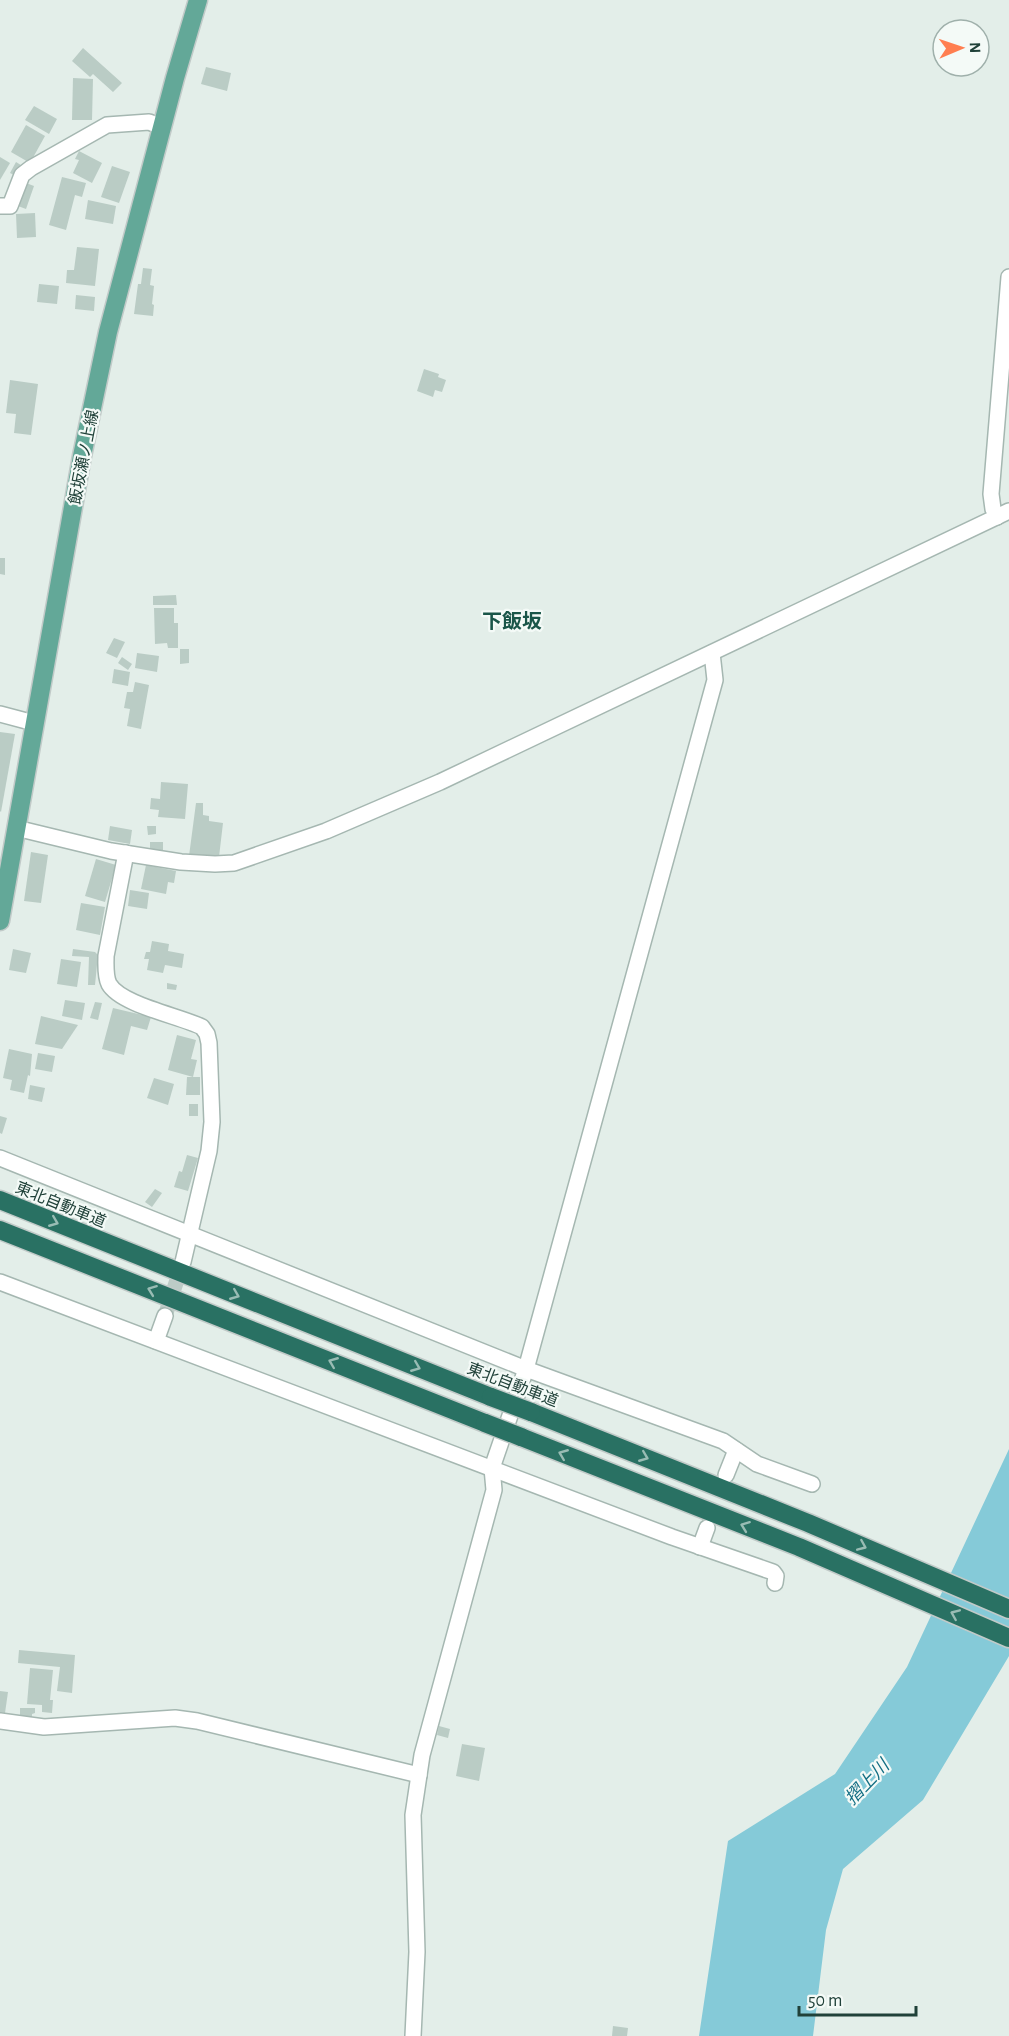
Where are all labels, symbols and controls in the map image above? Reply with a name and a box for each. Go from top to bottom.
north arrow [931,18,991,78]
text: N [967,42,983,53]
street label: 飯坂瀬ノ上線 [66,408,101,506]
district label: 下飯坂 [482,611,542,632]
street label: 東北自動車道 [13,1179,109,1230]
one-way arrow [48,1215,59,1227]
one-way arrow [147,1285,158,1297]
one-way arrow [229,1288,240,1300]
one-way arrow [328,1357,339,1369]
street label: 東北自動車道 [465,1359,561,1410]
one-way arrow [410,1360,421,1372]
one-way arrow [559,1449,570,1461]
one-way arrow [638,1450,649,1462]
one-way arrow [740,1521,751,1533]
one-way arrow [856,1538,867,1550]
one-way arrow [951,1610,962,1622]
water label: 摺上川 [841,1754,894,1808]
scale bar [799,1979,916,2017]
text: 50 m [808,1992,842,2010]

